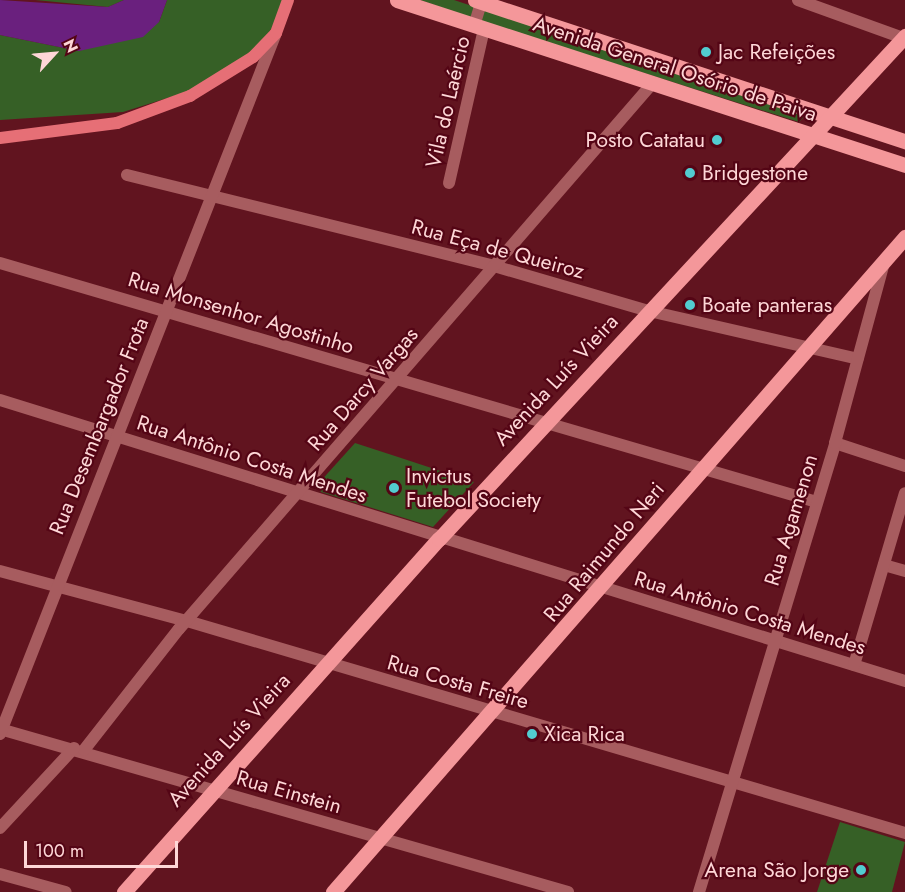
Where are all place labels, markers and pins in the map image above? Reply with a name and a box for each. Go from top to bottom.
place label: Jac Refeições [718,39,835,65]
marker: Jac Refeições [699,45,713,59]
place label: Posto Catatau [586,127,705,153]
marker: Posto Catatau [710,133,724,147]
place label: Bridgestone [702,160,808,186]
marker: Bridgestone [683,166,697,180]
place label: Boate panteras [702,292,832,318]
marker: Boate panteras [683,298,697,312]
place label: Invictus Futebol Society [406,463,541,513]
marker: Invictus Futebol Society [387,481,401,495]
place label: Xica Rica [544,721,625,747]
marker: Xica Rica [525,727,539,741]
place label: Arena São Jorge [704,857,849,883]
marker: Arena São Jorge [854,863,868,877]

